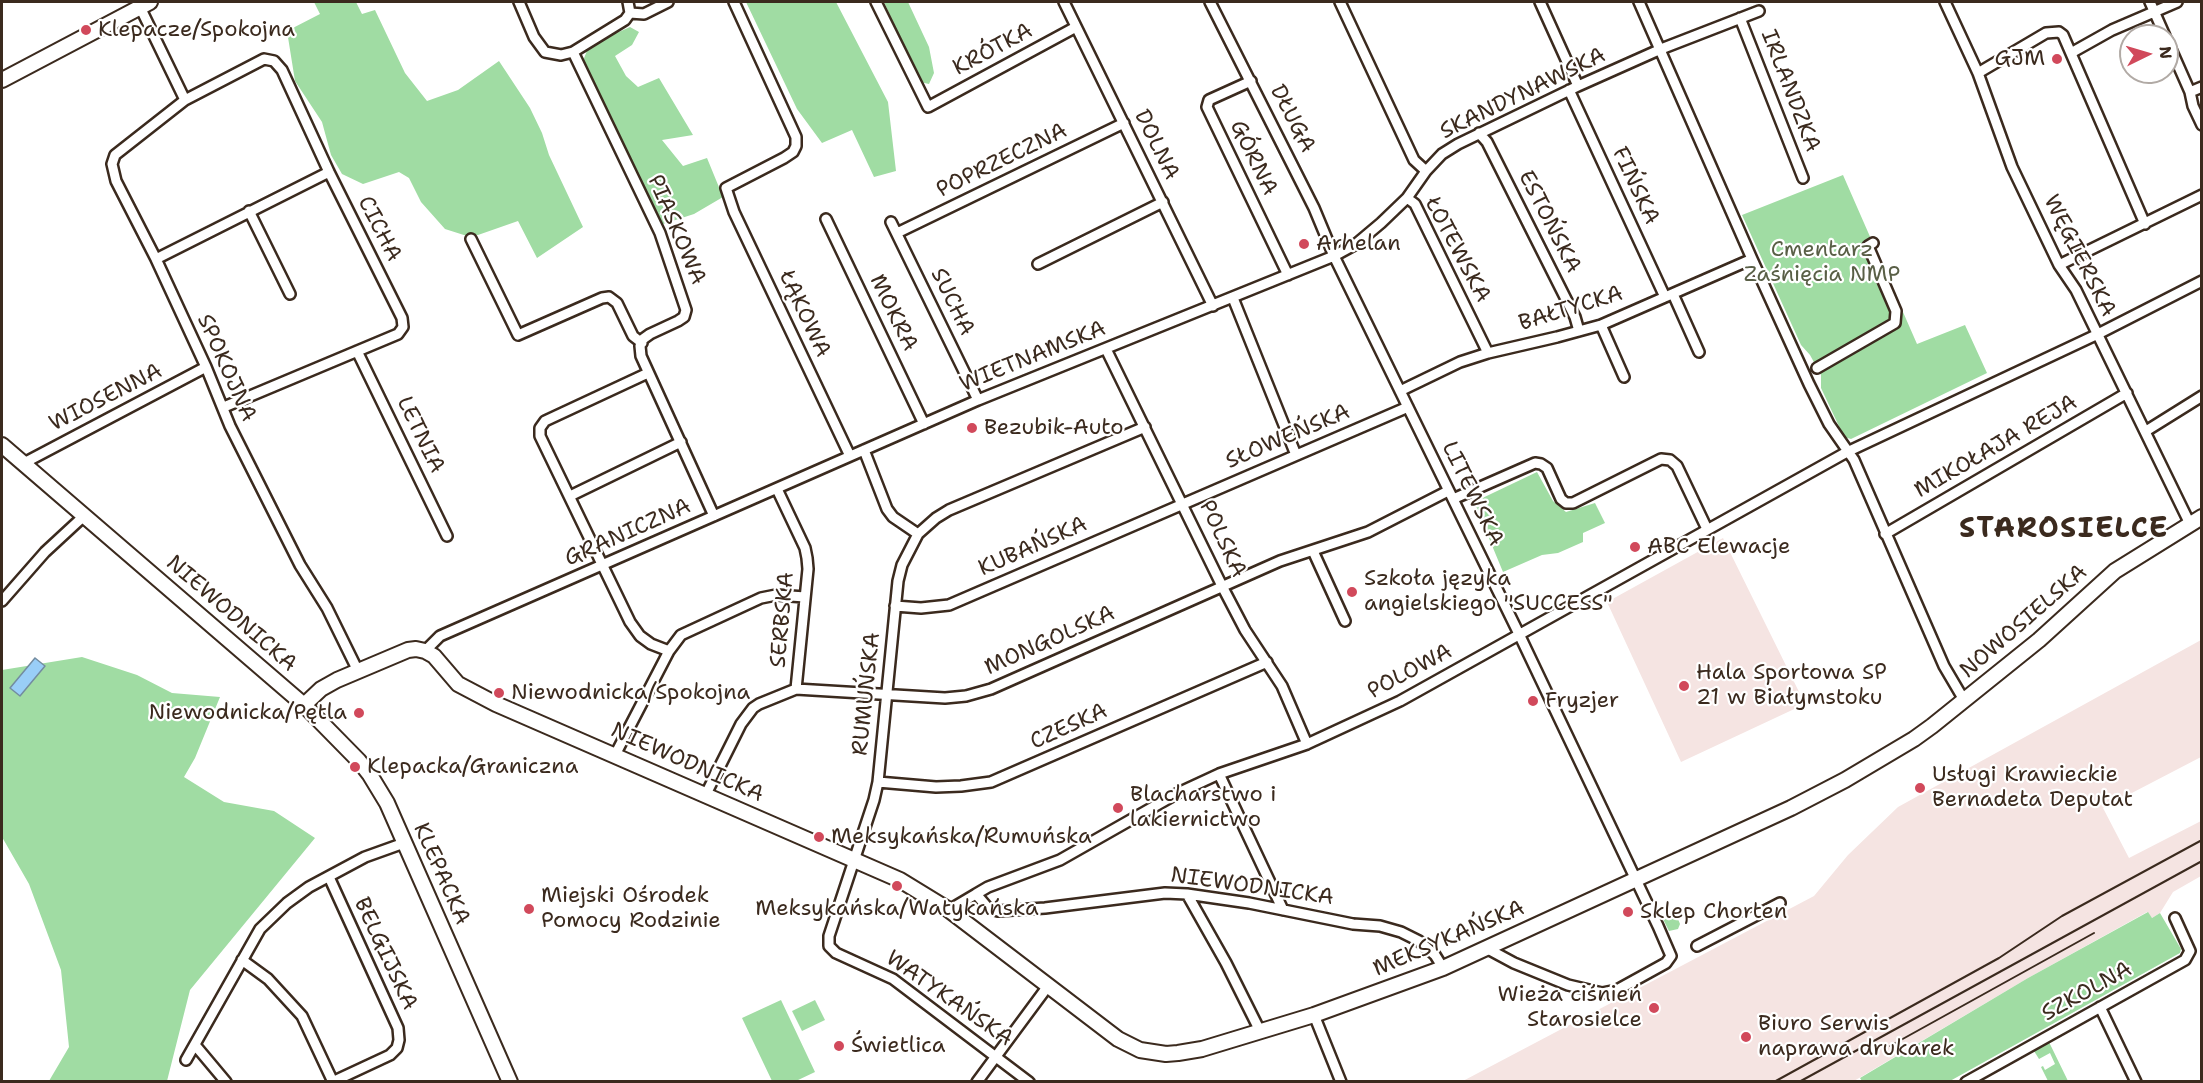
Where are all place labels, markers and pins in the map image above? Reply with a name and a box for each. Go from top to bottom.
place label: Klepacze/Spokojna [98,17,295,43]
marker: Klepacze/Spokojna [79,23,93,37]
place label: GJM [1995,46,2045,72]
marker: GJM [2050,52,2064,66]
place label: Arhelan [1316,231,1401,257]
marker: Arhelan [1297,237,1311,251]
place label: Bezubik-Auto [984,415,1124,441]
marker: Bezubik-Auto [965,421,979,435]
place label: ABC Elewacje [1647,534,1790,560]
marker: ABC Elewacje [1628,540,1642,554]
place label: Szkoła języka angielskiego "SUCCESS" [1364,566,1613,618]
marker: Szkoła języka angielskiego "SUCCESS" [1345,585,1359,599]
place label: Hala Sportowa SP 21 w Białymstoku [1696,660,1887,712]
marker: Hala Sportowa SP 21 w Białymstoku [1677,679,1691,693]
place label: Niewodnicka/Spokojna [511,680,750,706]
marker: Niewodnicka/Spokojna [492,686,506,700]
place label: Fryzjer [1545,688,1619,714]
marker: Fryzjer [1526,694,1540,708]
place label: Niewodnicka/Pętla [148,700,347,726]
marker: Niewodnicka/Pętla [352,706,366,720]
place label: Klepacka/Graniczna [367,754,578,780]
marker: Klepacka/Graniczna [348,760,362,774]
place label: Usługi Krawieckie Bernadeta Deputat [1932,762,2133,813]
marker: Usługi Krawieckie Bernadeta Deputat [1913,781,1927,795]
place label: Blacharstwo i lakiernictwo [1130,782,1277,834]
marker: Blacharstwo i lakiernictwo [1111,801,1125,815]
place label: Meksykańska/Rumuńska [831,824,1092,850]
marker: Meksykańska/Rumuńska [812,830,826,844]
marker: Meksykańska/Watykańska [890,879,904,893]
place label: Miejski Ośrodek Pomocy Rodzinie [541,883,721,934]
place label: Meksykańska/Watykańska [755,896,1039,922]
place label: Sklep Chorten [1640,899,1787,925]
marker: Miejski Ośrodek Pomocy Rodzinie [522,902,536,916]
marker: Sklep Chorten [1621,905,1635,919]
place label: Wieża ciśnień Starosielce [1498,982,1642,1034]
marker: Wieża ciśnień Starosielce [1647,1001,1661,1015]
place label: Biuro Serwis naprawa drukarek [1758,1011,1955,1062]
marker: Biuro Serwis naprawa drukarek [1739,1030,1753,1044]
place label: Świetlica [851,1033,945,1059]
marker: Świetlica [832,1039,846,1053]

